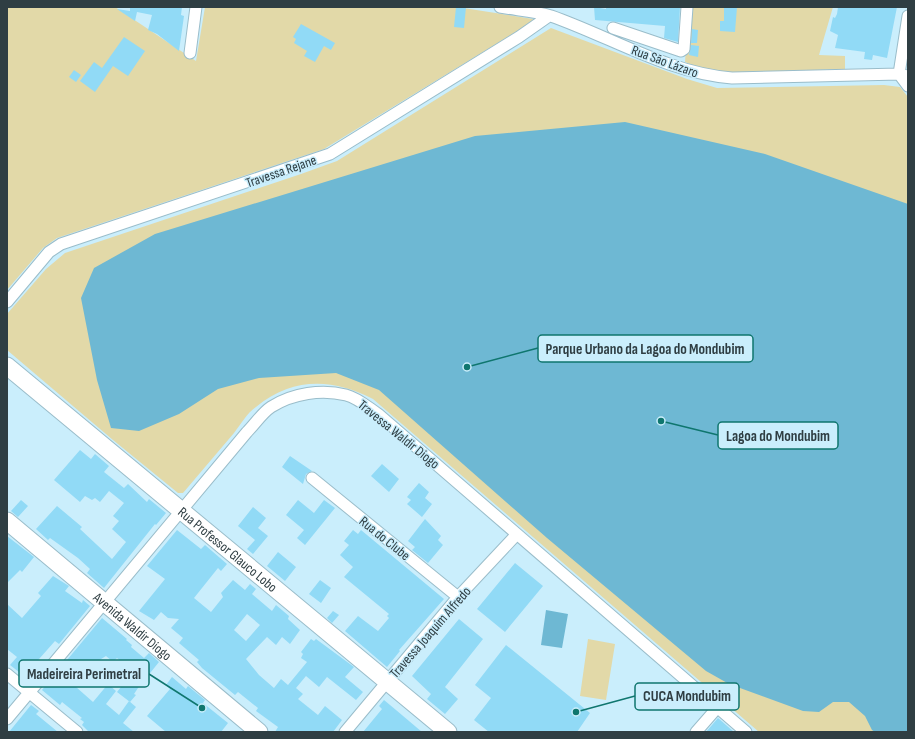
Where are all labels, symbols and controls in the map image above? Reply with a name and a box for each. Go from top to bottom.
street label: Rua São Lázaro [629,42,701,81]
street label: Travessa Rejane [244,151,319,191]
callout: Parque Urbano da Lagoa do Mondubim [538,335,753,362]
text: Parque Urbano da Lagoa do Mondubim [546,340,744,359]
street label: Travessa Waldir Diogo [354,396,443,473]
callout: Lagoa do Mondubim [718,422,838,449]
text: Lagoa do Mondubim [726,427,830,446]
street label: Rua Professor Glauco Lobo [174,504,281,596]
street label: Rua do Clube [356,513,414,564]
street label: Travessa Joaquim Alfredo [386,583,475,682]
street label: Avenida Waldir Diogo [89,588,175,664]
callout: Madeireira Perimetral [19,660,149,687]
text: Madeireira Perimetral [27,665,141,684]
callout: CUCA Mondubim [635,683,739,710]
text: CUCA Mondubim [643,687,731,706]

